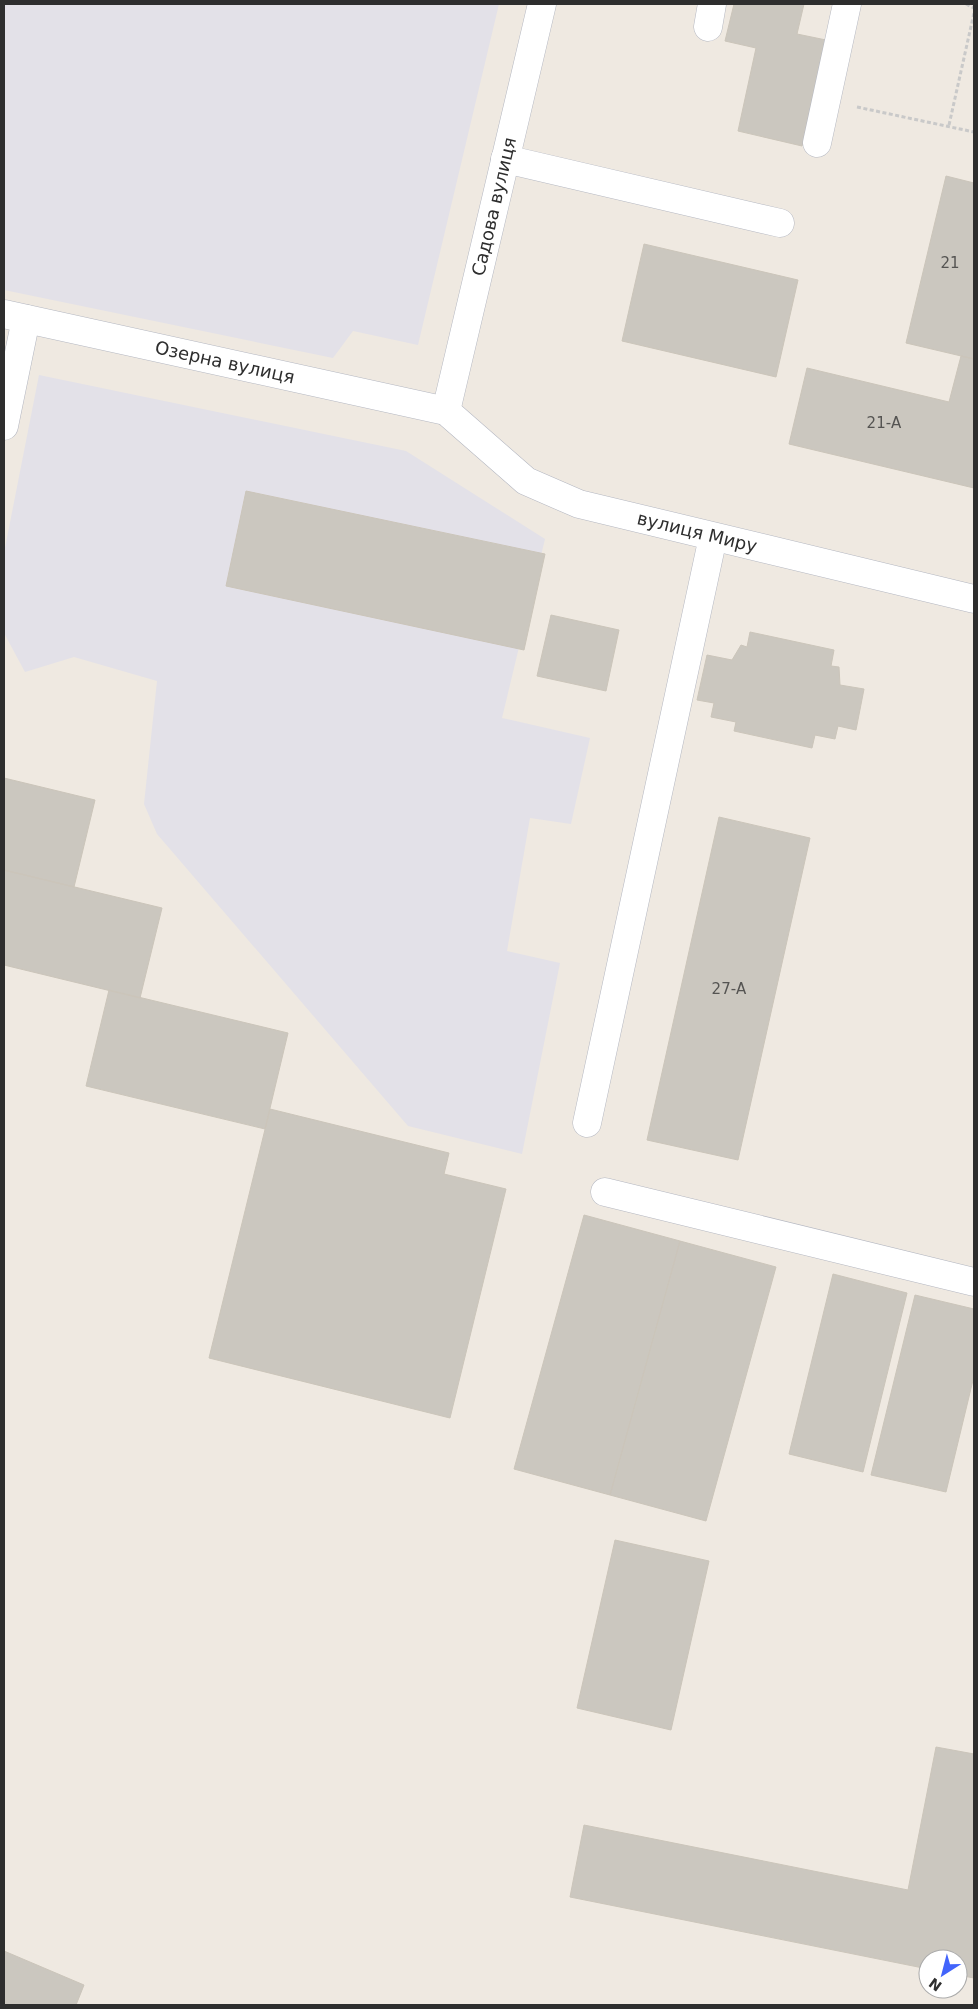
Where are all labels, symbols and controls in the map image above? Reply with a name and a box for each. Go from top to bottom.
street label: Садова вулиця [467,135,520,278]
house number: 21 [940,254,960,272]
street label: Озерна вулиця [153,336,297,387]
house number: 21-А [867,414,902,432]
street label: вулиця Миру [635,507,760,557]
house number: 27-А [712,980,747,998]
north arrow [918,1949,968,1999]
text: N [926,1975,945,1994]

